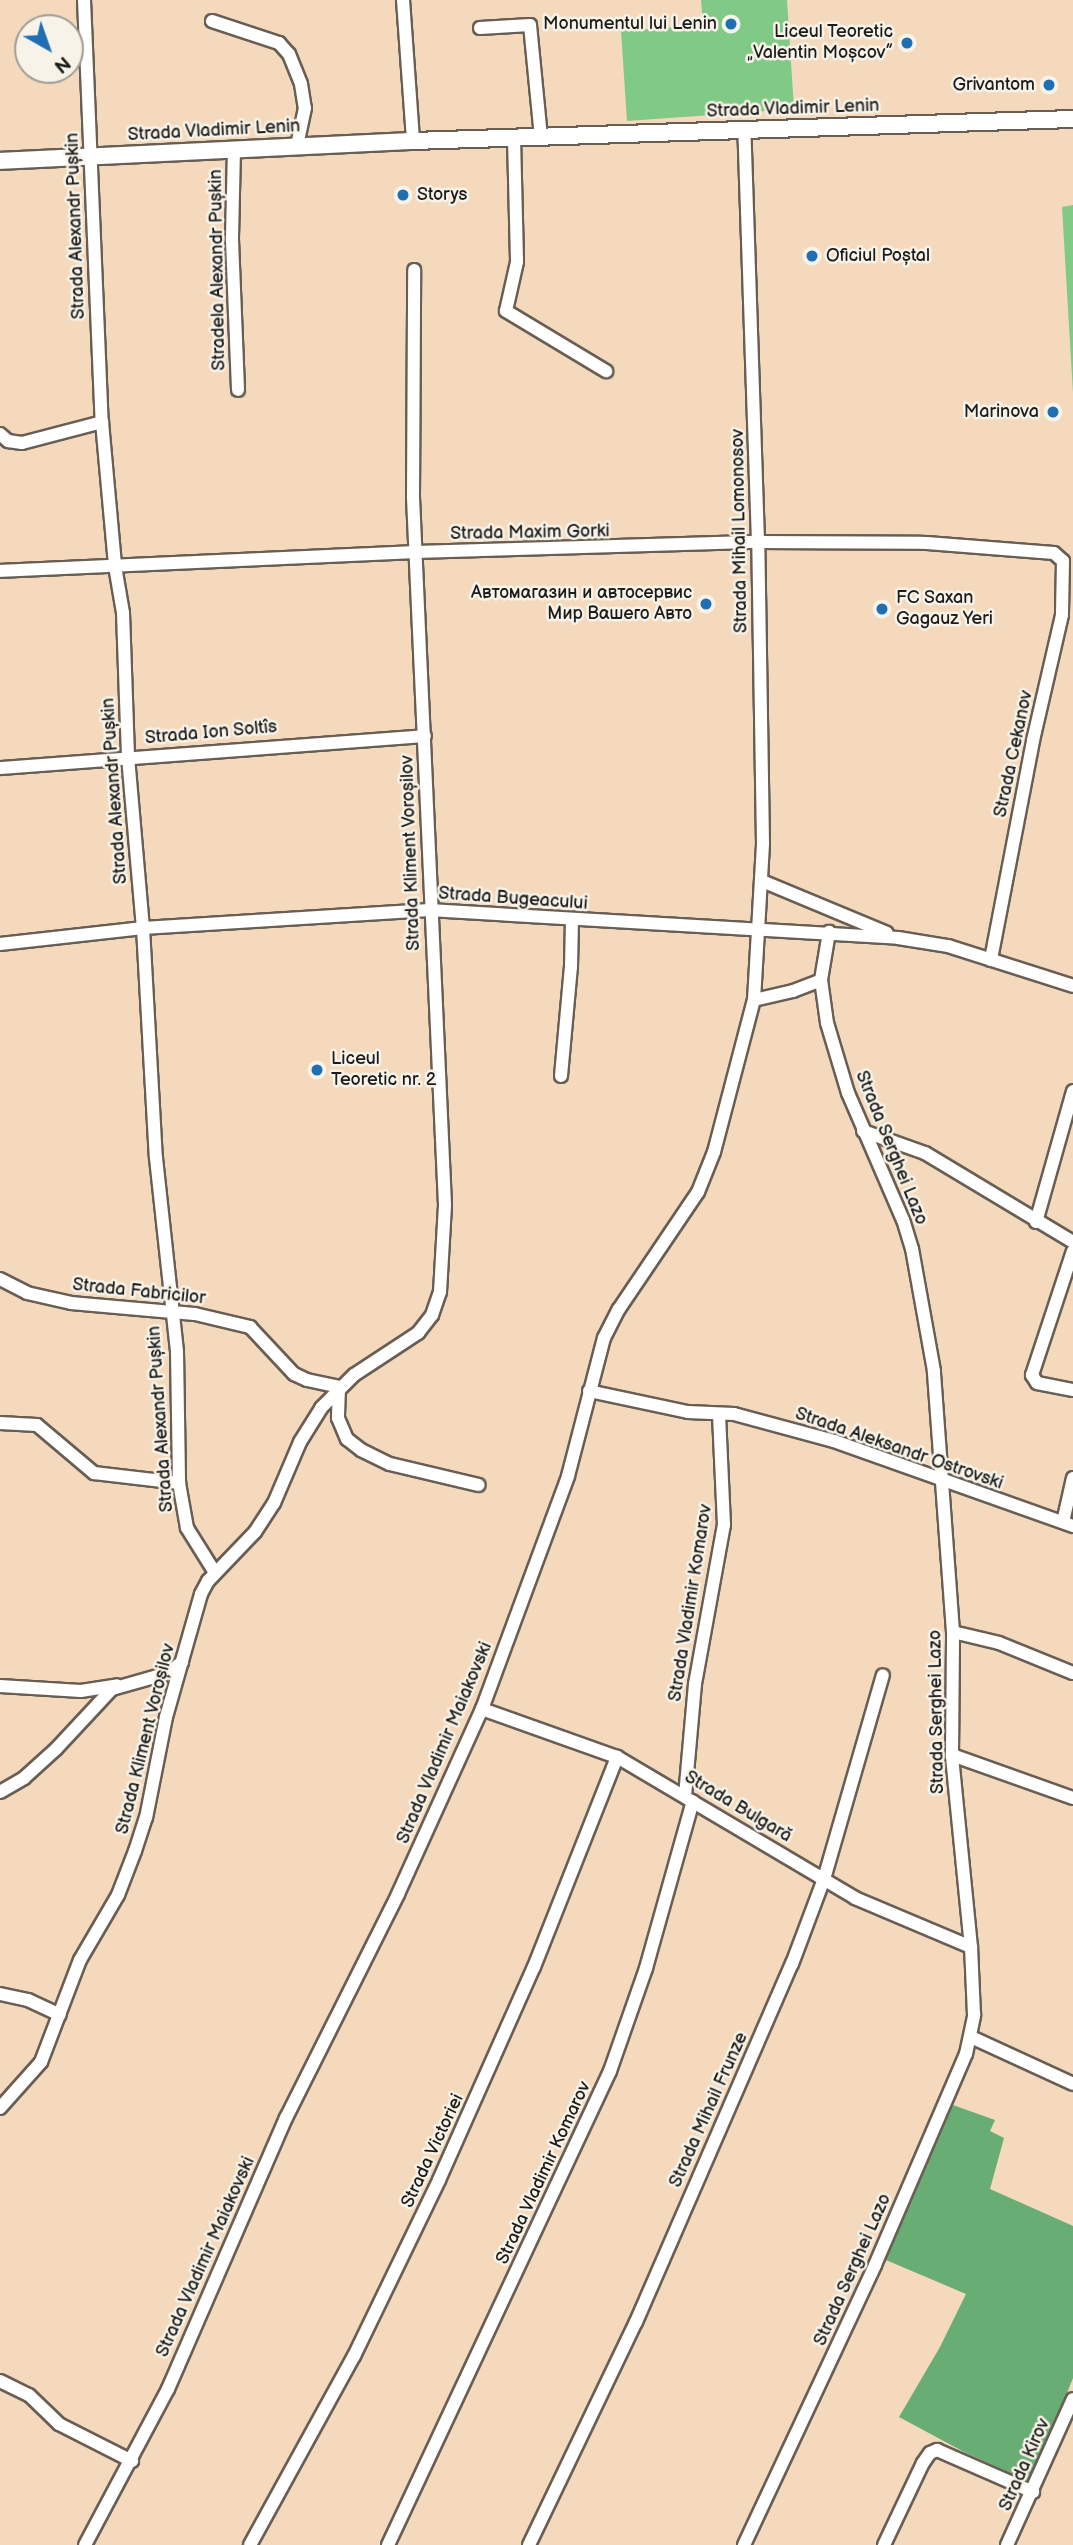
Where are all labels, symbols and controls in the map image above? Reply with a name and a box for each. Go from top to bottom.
place label: Monumentul lui Lenin [543,13,717,35]
north arrow [14,14,84,84]
marker: Monumentul lui Lenin [723,16,739,32]
place label: Liceul Teoretic „Valentin Moșcov” [747,22,893,64]
marker: Liceul Teoretic „Valentin Moșcov” [899,35,915,51]
text: N [49,51,74,77]
place label: Grivantom [953,74,1035,96]
marker: Grivantom [1041,77,1057,93]
street label: Strada Vladimir Lenin [706,95,880,123]
street label: Strada Vladimir Lenin [127,116,301,146]
street label: Strada Alexandr Pușkin [62,132,90,320]
street label: Stradela Alexandr Pușkin [205,169,231,371]
place label: Storys [417,184,467,206]
marker: Storys [395,187,411,203]
place label: Oficiul Poștal [826,245,930,267]
marker: Oficiul Poștal [804,248,820,264]
place label: Marinova [964,401,1039,423]
marker: Marinova [1045,404,1061,420]
street label: Strada Mihail Lomonosov [727,429,753,633]
street label: Strada Maxim Gorki [450,521,610,545]
place label: Автомагазин и автосервис Мир Вашего Авто [471,583,692,626]
place label: FC Saxan Gagauz Yeri [896,588,994,630]
marker: Автомагазин и автосервис Мир Вашего Авто [698,596,714,612]
marker: FC Saxan Gagauz Yeri [874,601,890,617]
street label: Strada Cekanov [990,689,1038,819]
street label: Strada Alexandr Pușkin [98,697,132,885]
street label: Strada Ion Soltîs [144,716,278,750]
street label: Strada Kliment Voroșilov [397,755,425,951]
street label: Strada Bugeacului [438,883,588,915]
place label: Liceul Teoretic nr. 2 [331,1049,436,1092]
marker: Liceul Teoretic nr. 2 [309,1062,325,1078]
street label: Strada Serghei Lazo [850,1068,932,1228]
street label: Strada Fabricilor [71,1274,207,1310]
street label: Strada Alexandr Pușkin [144,1325,178,1513]
street label: Strada Aleksandr Ostrovski [792,1403,1006,1495]
street label: Strada Vladimir Komarov [665,1503,717,1703]
street label: Strada Serghei Lazo [925,1630,949,1794]
street label: Strada Vladimir Maiakovski [393,1639,497,1847]
street label: Strada Kliment Voroșilov [112,1641,180,1837]
street label: Strada Bulgară [680,1767,796,1847]
street label: Strada Mihail Frunze [665,2029,753,2191]
street label: Strada Vladimir Komarov [492,2078,596,2268]
street label: Strada Victoriei [397,2090,469,2212]
street label: Strada Vladimir Maiakovski [152,2153,260,2361]
street label: Strada Serghei Lazo [810,2190,896,2350]
street label: Strada Kirov [995,2415,1055,2515]

